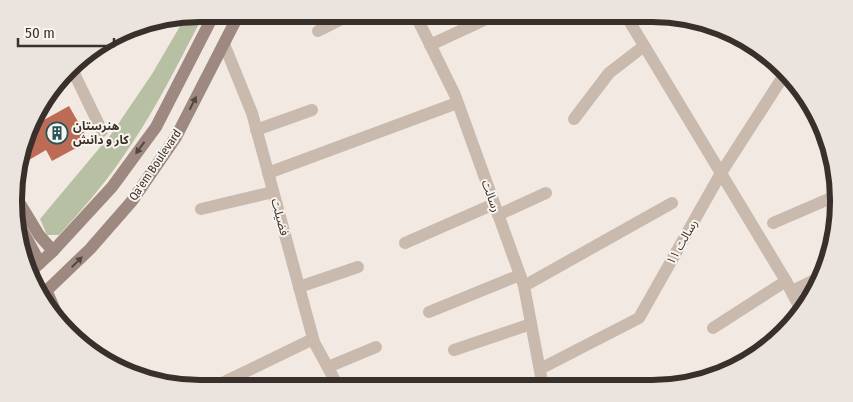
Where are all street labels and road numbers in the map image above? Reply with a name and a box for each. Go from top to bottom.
street label: Qa'em Boulevard [126,127,184,203]
street label: رسالت [479,178,503,214]
street label: فضیلت [268,197,292,237]
street label: رسالت ۱۱ [664,217,700,267]

